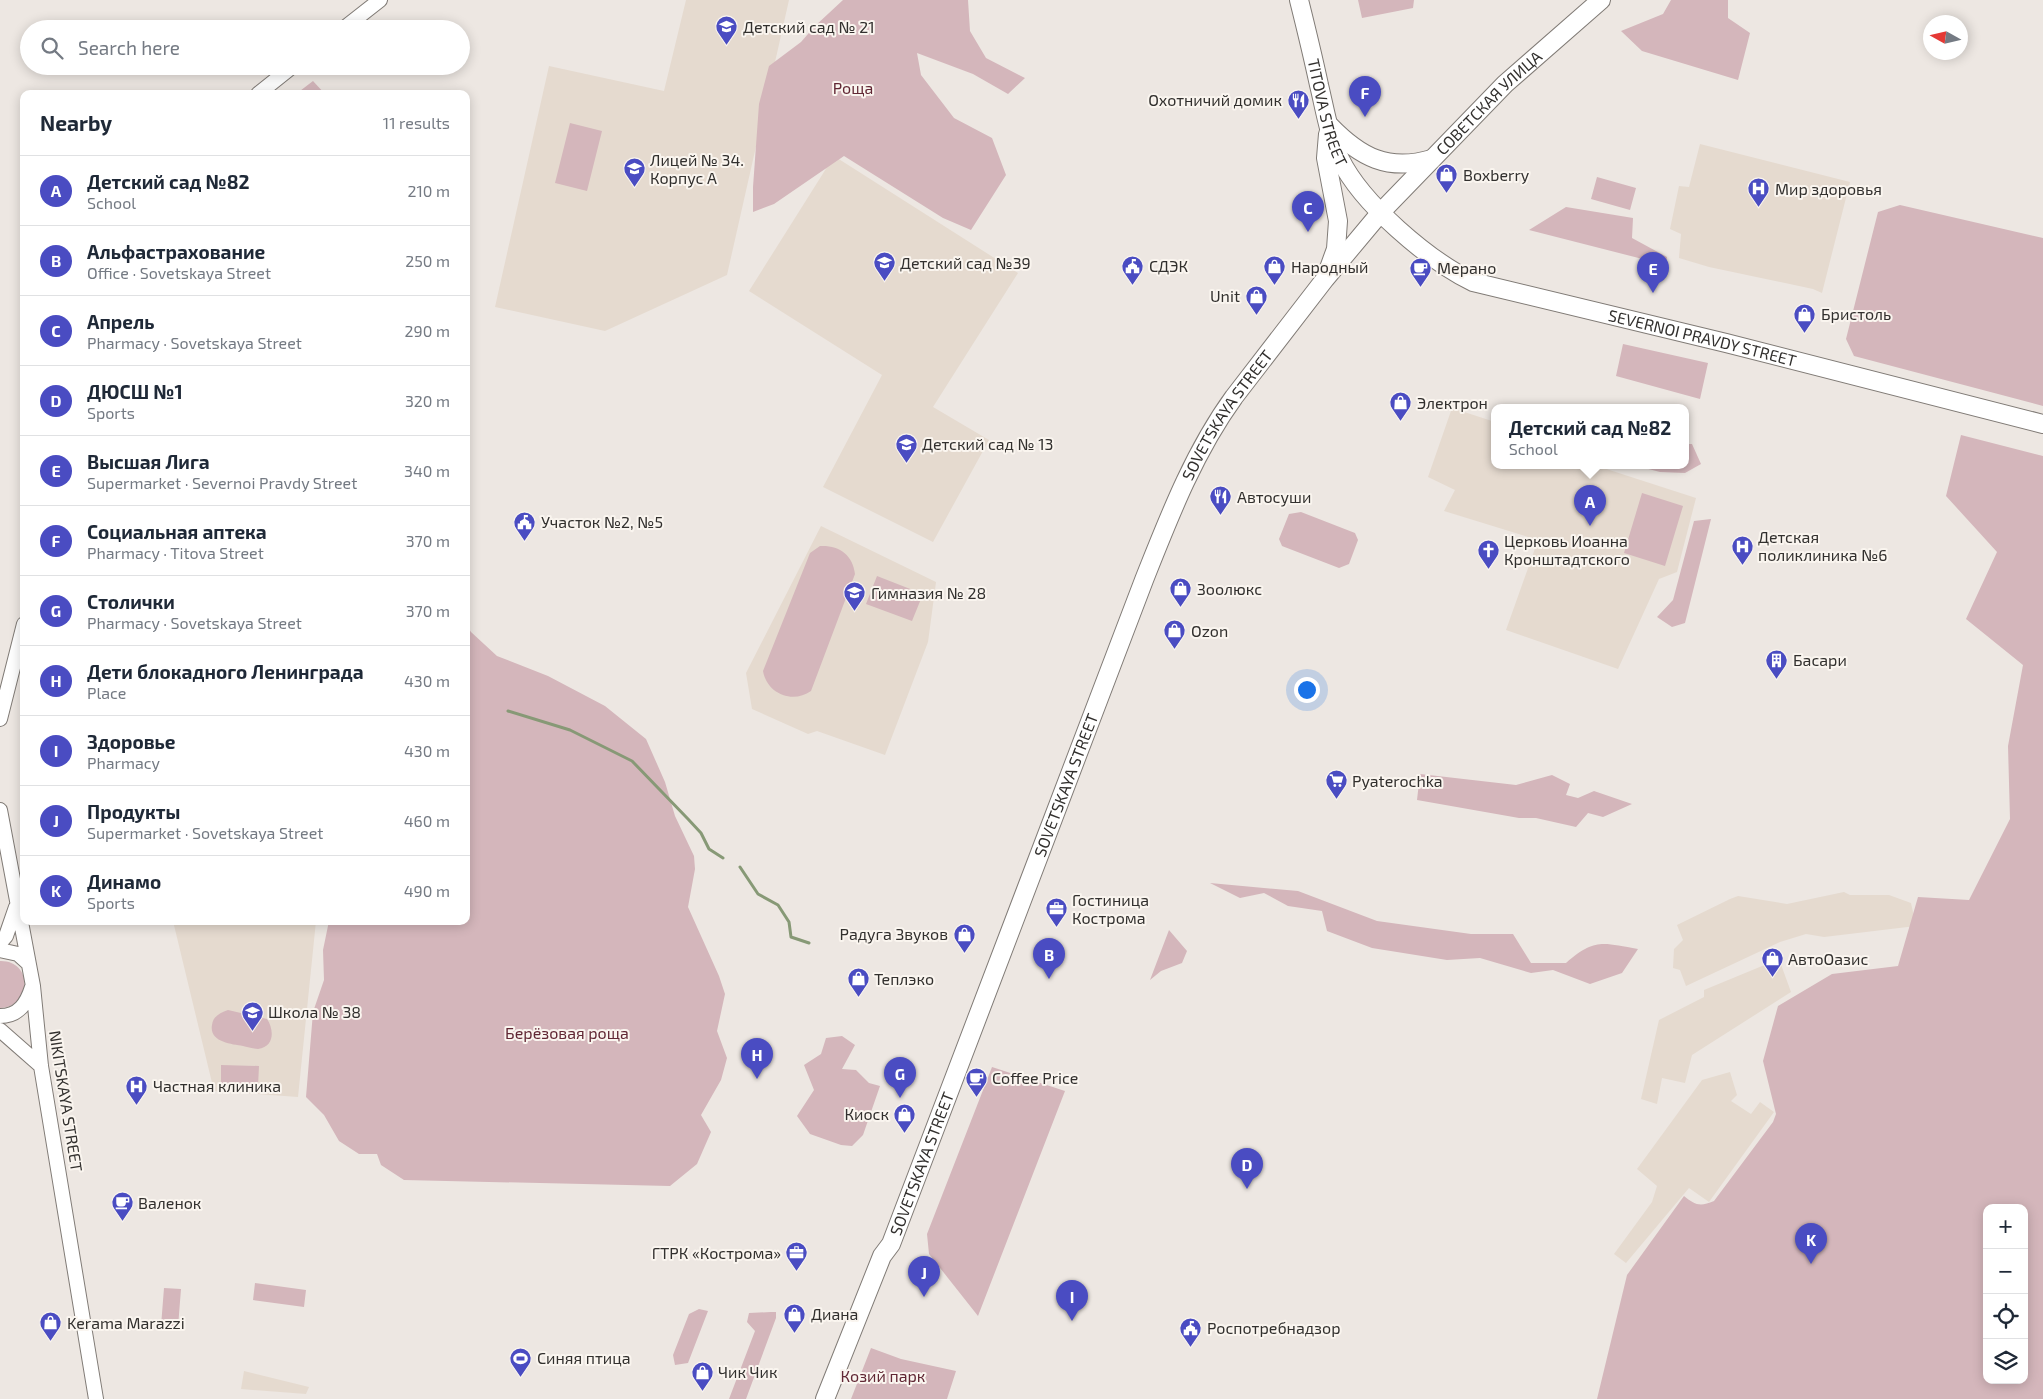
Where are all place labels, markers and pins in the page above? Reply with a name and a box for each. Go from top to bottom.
school or university icon: Детский сад № 21 [715,15,739,46]
place label: Детский сад № 21 [743,17,875,36]
pin: F [1349,76,1381,117]
restaurant icon: Охотничий домик [1286,88,1310,119]
place label: Охотничий домик [1148,90,1282,109]
place label: Лицей № 34. Корпус А [650,150,744,188]
school or university icon: Лицей № 34. Корпус А [622,157,646,188]
shop icon: Boxberry [1435,163,1459,194]
place label: Boxberry [1463,165,1530,184]
hospital icon: Мир здоровья [1747,177,1771,208]
place label: Мир здоровья [1775,179,1882,198]
pin: C [1292,191,1324,232]
school or university icon: Детский сад №39 [872,251,896,282]
pin: E [1637,252,1669,293]
place label: Детский сад №39 [900,253,1031,272]
public building icon: СДЭК [1121,254,1145,285]
shop icon: Народный [1263,255,1287,286]
place label: СДЭК [1149,256,1188,275]
cafe icon: Мерано [1409,256,1433,287]
place label: Народный [1291,257,1368,276]
place label: Мерано [1437,258,1496,277]
shop icon: Unit [1244,284,1268,315]
place label: Unit [1210,286,1240,305]
shop icon: Бристоль [1793,302,1817,333]
place label: Бристоль [1821,304,1891,323]
shop icon: Электрон [1389,391,1413,422]
place label: Электрон [1417,393,1488,412]
school or university icon: Детский сад № 13 [894,432,918,463]
place label: Детский сад № 13 [922,434,1054,453]
restaurant icon: Автосуши [1209,485,1233,516]
pin: A [1574,485,1606,526]
place label: Автосуши [1237,487,1311,507]
public building icon: Участок №2, №5 [513,510,537,541]
place label: Участок №2, №5 [541,512,663,531]
place label: Детская поликлиника №6 [1758,527,1887,564]
place label: Церковь Иоанна Кронштадтского [1504,531,1630,568]
hospital icon: Детская поликлиника №6 [1730,534,1754,565]
church icon: Церковь Иоанна Кронштадтского [1476,538,1500,569]
shop icon: Зоолюкс [1169,577,1193,608]
place label: Зоолюкс [1197,579,1262,598]
school or university icon: Гимназия № 28 [843,581,867,612]
place label: Гимназия № 28 [871,583,986,602]
shop icon: Ozon [1163,619,1187,650]
place label: Ozon [1191,621,1228,640]
building icon: Басари [1765,648,1789,679]
place label: Басари [1793,650,1847,669]
supermarket icon: Pyaterochka [1324,769,1348,800]
place label: Pyaterochka [1352,771,1443,790]
place label: Гостиница Кострома [1072,890,1149,927]
office icon: Гостиница Кострома [1044,897,1068,928]
shop icon: Радуга Звуков [952,922,976,953]
place label: Радуга Звуков [840,924,948,944]
pin: B [1033,938,1065,979]
shop icon: АвтоОазис [1760,947,1784,978]
place label: АвтоОазис [1788,949,1868,968]
shop icon: Теплэко [846,967,870,998]
place label: Теплэко [874,969,934,988]
school or university icon: Школа № 38 [240,1000,264,1031]
place label: Школа № 38 [268,1002,361,1021]
pin: H [741,1038,773,1079]
pin: G [884,1057,916,1098]
cafe icon: Coffee Price [964,1066,988,1097]
place label: Coffee Price [992,1068,1078,1087]
hospital icon: Частная клиника [125,1074,149,1105]
place label: Частная клиника [153,1076,281,1095]
shop icon: Киоск [893,1102,917,1133]
place label: Киоск [844,1104,889,1123]
pin: D [1231,1148,1263,1189]
cafe icon: Валенок [110,1191,134,1222]
place label: Валенок [138,1193,202,1212]
pin: K [1795,1223,1827,1264]
office icon: ГТРК «Кострома» [785,1241,809,1272]
place label: ГТРК «Кострома» [652,1243,781,1262]
pin: J [908,1256,940,1297]
pin: I [1056,1280,1088,1321]
shop icon: Диана [783,1302,807,1333]
place label: Диана [811,1304,858,1323]
shop icon: Kerama Marazzi [39,1311,63,1342]
place label: Kerama Marazzi [67,1313,185,1332]
public building icon: Роспотребнадзор [1179,1316,1203,1347]
place label: Роспотребнадзор [1207,1318,1341,1337]
sports icon: Синяя птица [509,1346,533,1377]
place label: Синяя птица [537,1348,631,1367]
shop icon: Чик Чик [690,1360,714,1391]
place label: Чик Чик [718,1362,778,1381]

